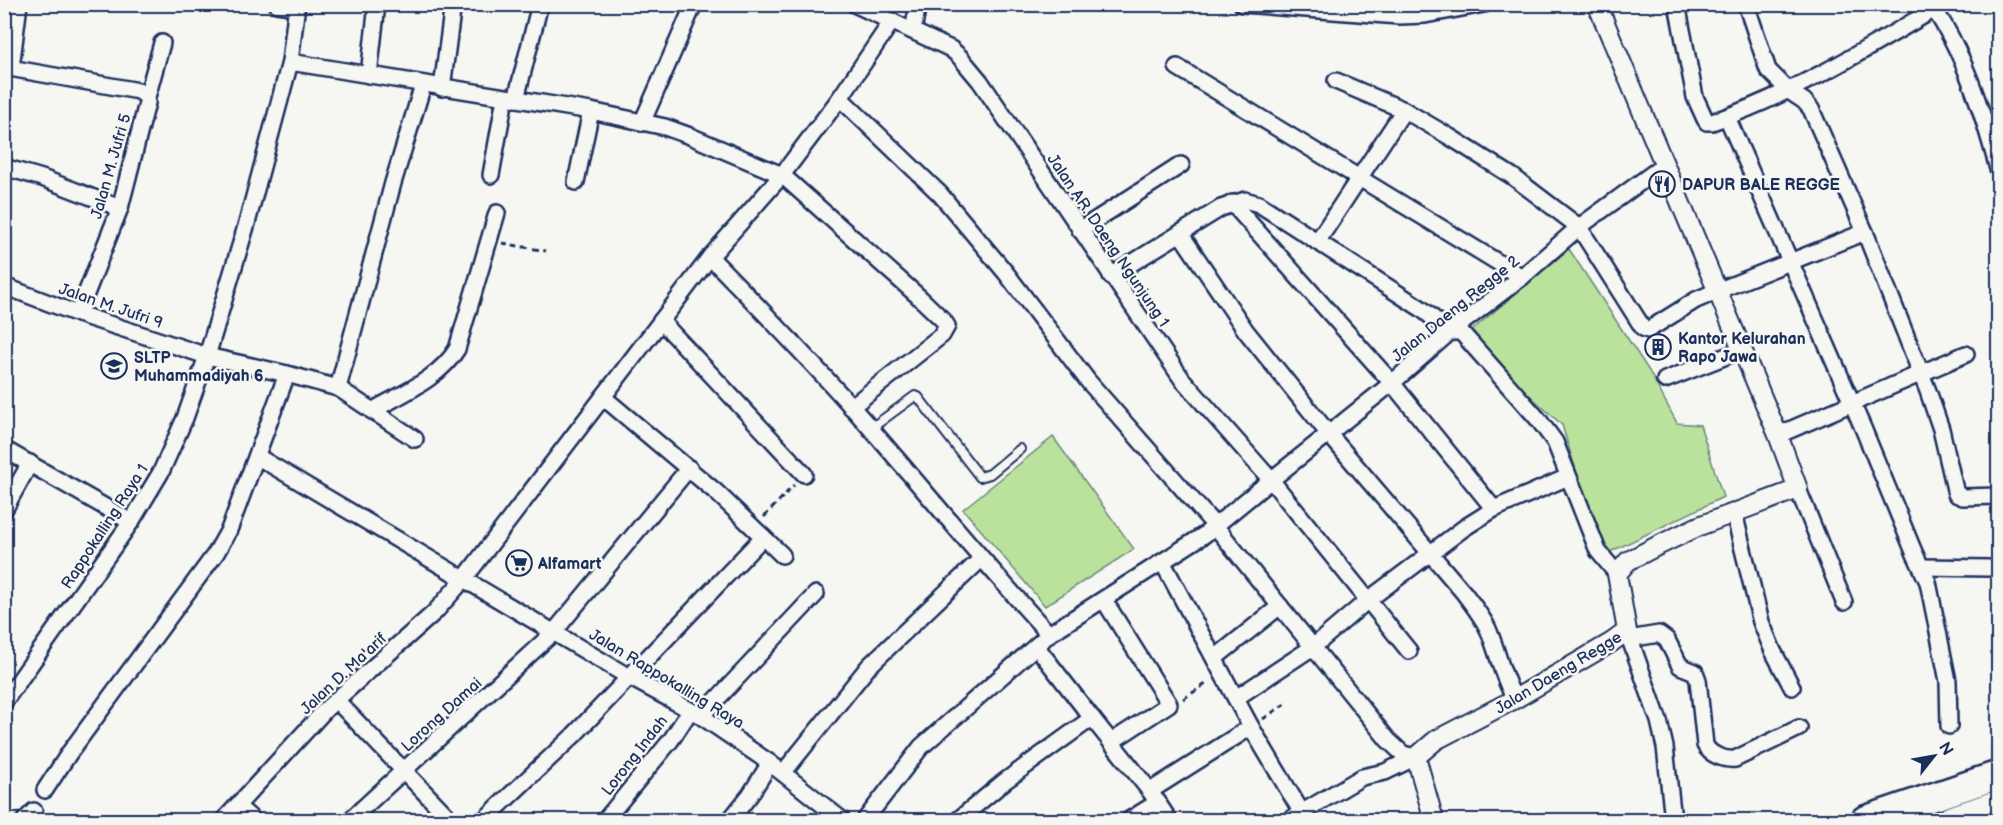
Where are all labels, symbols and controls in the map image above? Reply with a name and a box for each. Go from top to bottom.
street label: Jalan M. Jufri 5 [87,112,136,221]
street label: Jalan AR. Daeng Ngunjung 1 [1043,151,1173,331]
restaurant icon: DAPUR BALE REGGE [1647,169,1677,199]
place label: DAPUR BALE REGGE [1682,176,1840,195]
street label: Jalan Daeng Regge 2 [1389,252,1524,366]
street label: Jalan M. Jufri 9 [56,280,165,333]
place label: Kantor Kelurahan Rapo Jawa [1678,330,1806,367]
building icon: Kantor Kelurahan Rapo Jawa [1643,332,1673,362]
place label: SLTP Muhammadiyah 6 [134,349,264,386]
school or university icon: SLTP Muhammadiyah 6 [99,351,129,381]
street label: Rappokalling Raya 1 [58,461,153,593]
supermarket icon: Alfamart [504,548,534,578]
place label: Alfamart [537,555,602,574]
street label: Jalan Rappokalling Raya [585,625,747,733]
street label: Jalan Daeng Regge [1492,628,1626,719]
street label: Jalan D. Ma'arif [297,629,391,719]
street label: Lorong Damai [398,674,486,756]
street label: Lorong Indah [598,712,672,800]
north arrow [1904,726,1964,786]
text: N [1934,739,1957,759]

